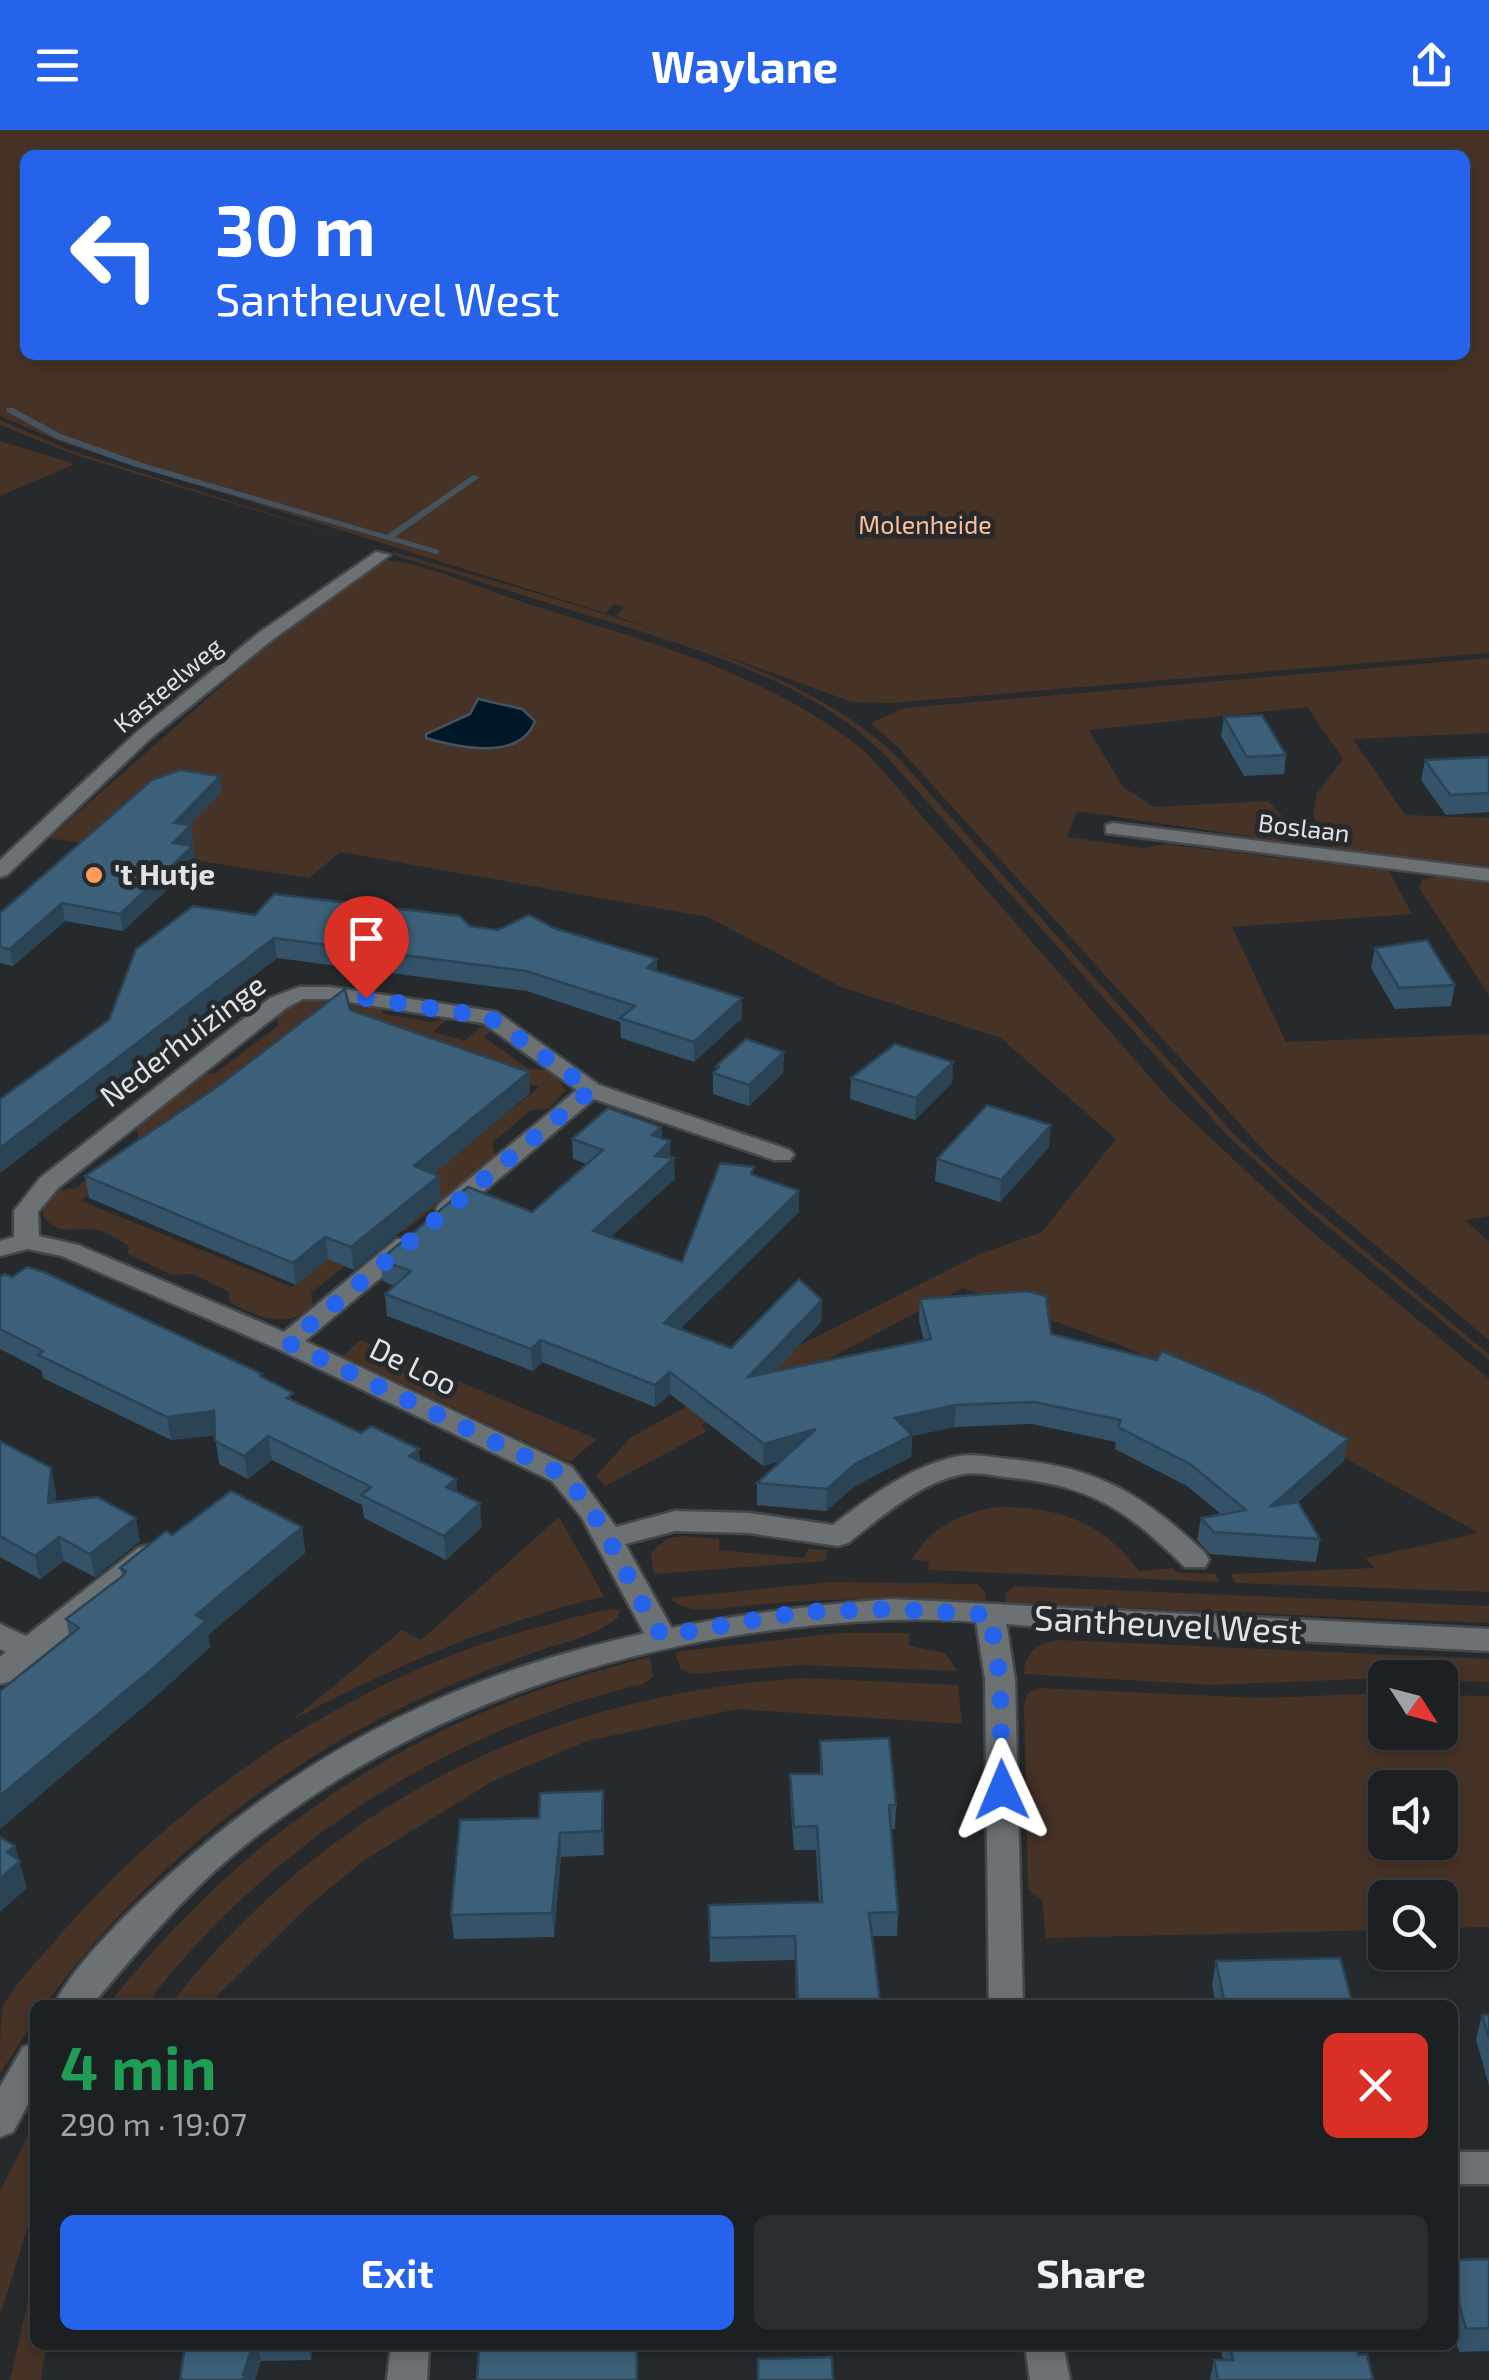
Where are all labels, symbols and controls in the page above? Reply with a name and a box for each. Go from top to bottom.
icon: menu [30,38,85,93]
text: Waylane [651,38,838,92]
icon: share [1404,38,1459,93]
text: 30 m [215,186,376,270]
icon: left [50,190,180,320]
text: Santheuvel West [215,271,560,325]
park label: Molenheide [858,509,992,539]
street label: Kasteelweg [107,630,228,738]
street label: Boslaan [1257,807,1352,847]
place label: 't Hutje [114,855,215,891]
marker: 't Hutje [83,864,105,886]
pin [324,896,409,999]
icon: arrive [339,911,394,966]
street label: Nederhuizinge [92,966,271,1113]
street label: De Loo [365,1329,463,1402]
street label: Santheuvel West [1033,1595,1303,1651]
north arrow [1368,1660,1458,1750]
map controls [1368,1660,1458,1970]
position arrow [950,1738,1054,1842]
button: sound [1368,1770,1458,1860]
button: search [1368,1880,1458,1970]
text: 4 min [60,2030,217,2102]
button: close [1323,2033,1428,2138]
text: 290 m · 19:07 [60,2104,247,2142]
button: Exit [60,2215,734,2330]
button: Share [754,2215,1428,2330]

